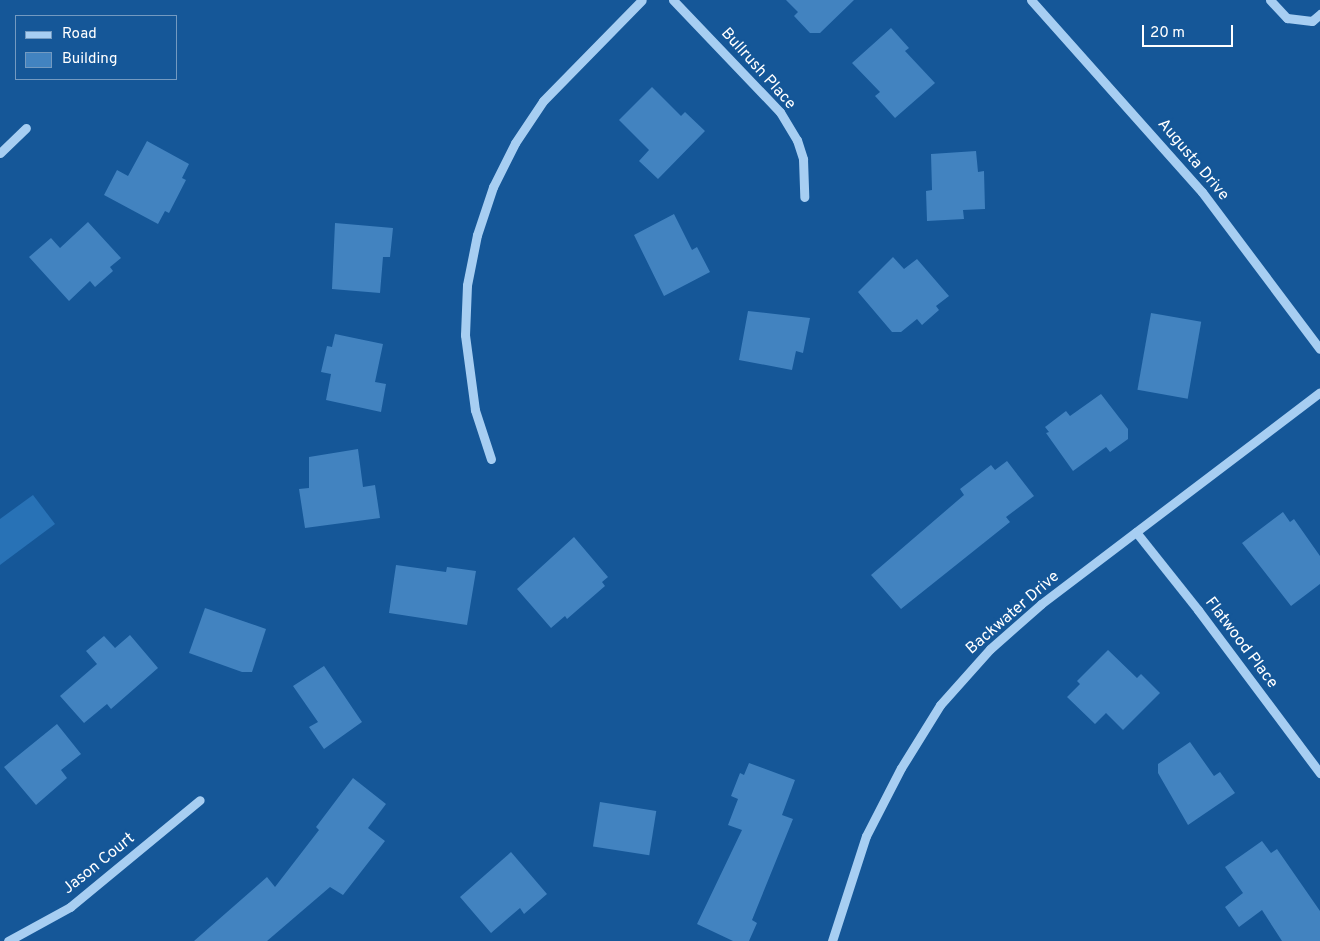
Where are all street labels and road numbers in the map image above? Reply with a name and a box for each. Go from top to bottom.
street label: Bullrush Place [716,24,800,114]
street label: Augusta Drive [1153,115,1233,205]
street label: Backwater Drive [962,567,1064,659]
street label: Flatwood Place [1200,594,1282,692]
street label: Jason Court [59,829,139,899]

